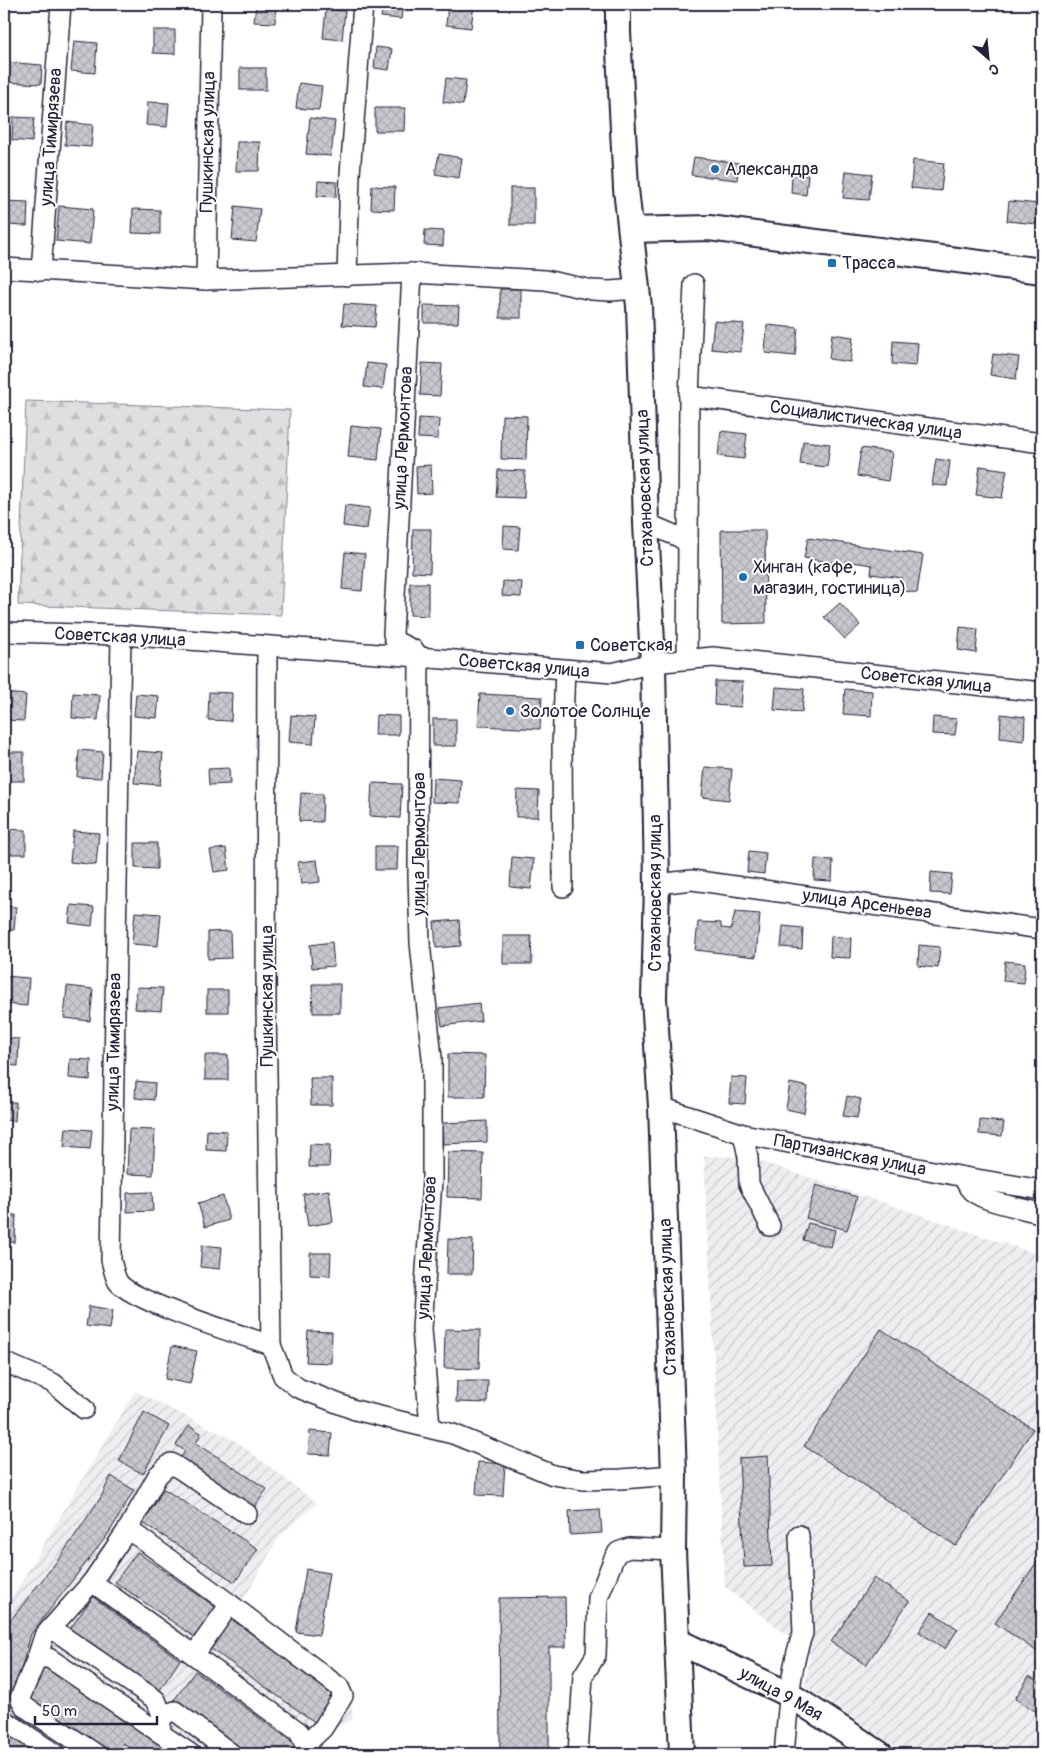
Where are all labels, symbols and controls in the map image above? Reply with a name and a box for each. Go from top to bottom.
north arrow [964,32,1014,82]
text: С [986,60,1001,79]
street label: улица Тимирязева [35,67,67,208]
street label: Пушкинская улица [195,71,221,213]
place label: Александра [725,158,818,181]
marker: Александра [709,163,721,175]
place label: Трасса [842,252,896,275]
marker: Трасса [826,257,838,269]
street label: улица Лермонтова [388,366,418,511]
street label: Социалистическая улица [768,395,964,445]
street label: Стахановская улица [631,409,659,567]
place label: Хинган (кафе, магазин, гостиница) [753,556,906,600]
marker: Хинган (кафе, магазин, гостиница) [737,571,749,583]
street label: Советская улица [54,622,186,652]
place label: Советская [590,634,673,657]
marker: Советская [574,639,586,651]
street label: Советская улица [457,649,591,683]
street label: Советская улица [859,662,993,698]
place label: Золотое Солнце [520,700,651,723]
marker: Золотое Солнце [504,705,516,717]
street label: улица Лермонтова [408,772,431,917]
street label: Стахановская улица [644,814,667,972]
street label: улица Арсеньева [800,883,933,924]
street label: Пушкинская улица [256,925,279,1067]
street label: улица Тимирязева [101,973,127,1112]
street label: Партизанская улица [772,1129,928,1181]
street label: улица Лермонтова [412,1176,442,1321]
street label: Стахановская улица [654,1218,682,1376]
street label: улица 9 Мая [734,1661,827,1726]
scale bar [35,1693,158,1725]
text: 50 m [42,1702,77,1721]

